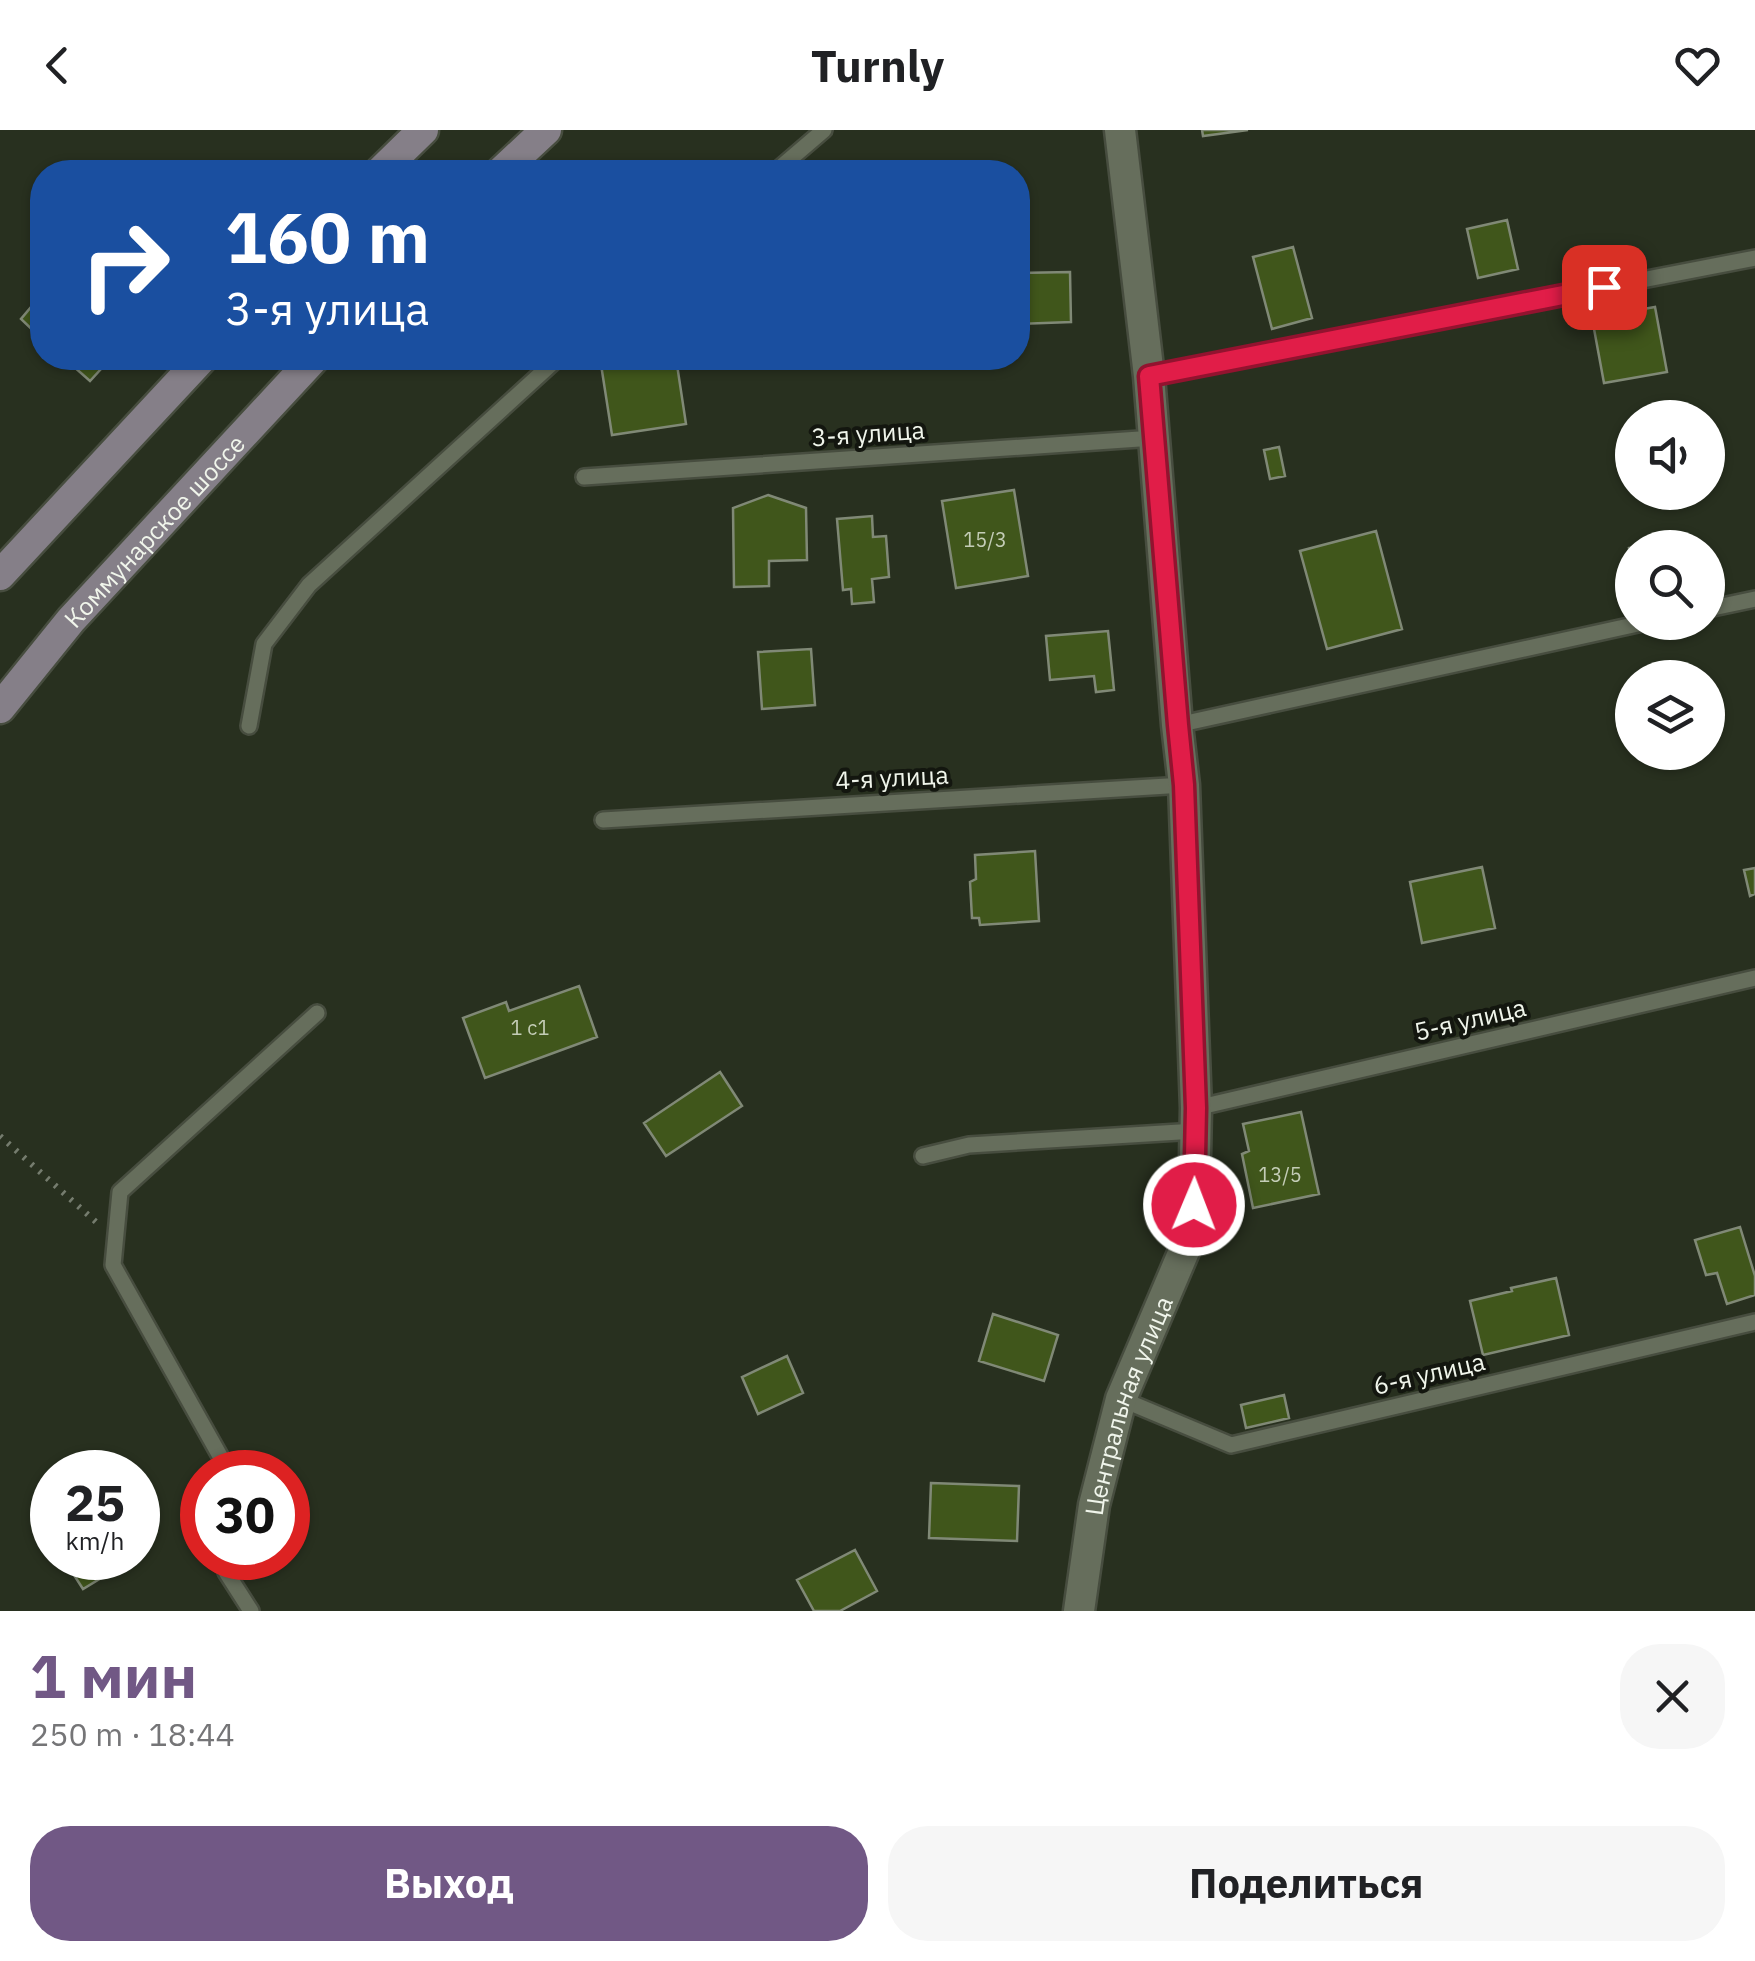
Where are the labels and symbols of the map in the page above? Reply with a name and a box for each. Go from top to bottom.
pin [1562,245,1647,330]
street label: 3-я улица [810,413,926,453]
street label: Коммунарское шоссе [56,427,252,634]
house number: 15/3 [963,526,1007,553]
street label: 4-я улица [834,758,950,796]
street label: 5-я улица [1411,990,1529,1048]
house number: 1 с1 [511,1014,549,1041]
position arrow [1142,1153,1246,1257]
house number: 13/5 [1258,1161,1302,1188]
street label: Центральная улица [1076,1291,1180,1517]
street label: 6-я улица [1370,1344,1488,1402]
speed limit sign: 30 [180,1450,310,1580]

